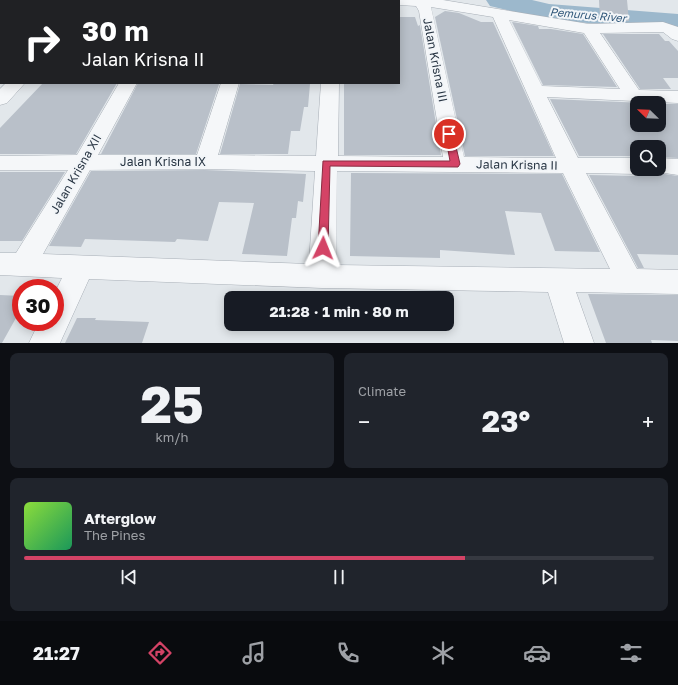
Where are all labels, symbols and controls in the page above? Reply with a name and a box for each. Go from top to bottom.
water label: Pemurus River [549,5,628,24]
text: 30 m [82,14,149,47]
icon: right [16,16,68,68]
street label: Jalan Krisna III [420,17,451,103]
text: Jalan Krisna II [82,48,205,70]
north arrow [630,96,666,132]
map controls [630,96,666,176]
pin [432,117,466,151]
icon: arrive [438,123,460,145]
street label: Jalan Krisna XII [47,131,104,216]
button: search [630,140,666,176]
street label: Jalan Krisna IX [120,154,206,169]
street label: Jalan Krisna II [476,156,558,173]
position arrow [302,227,344,269]
speed limit sign: 30 [12,279,64,331]
text: 21:28 · 1 min · 80 m [269,302,409,320]
text: 25 [140,372,204,434]
text: Climate [358,383,406,399]
text: 23° [482,403,530,439]
text: − [358,408,370,435]
text: + [642,408,654,435]
text: km/h [155,429,189,445]
text: Afterglow [84,509,156,527]
text: The Pines [84,527,145,543]
icon: previous [118,566,140,588]
icon: pause [328,566,350,588]
icon: next [538,566,560,588]
icon: directions [146,639,174,667]
icon: music [240,639,268,667]
icon: phone [334,639,362,667]
icon: climate [429,639,457,667]
icon: car [523,639,551,667]
icon: filters [617,639,645,667]
text: 21:27 [33,642,80,664]

